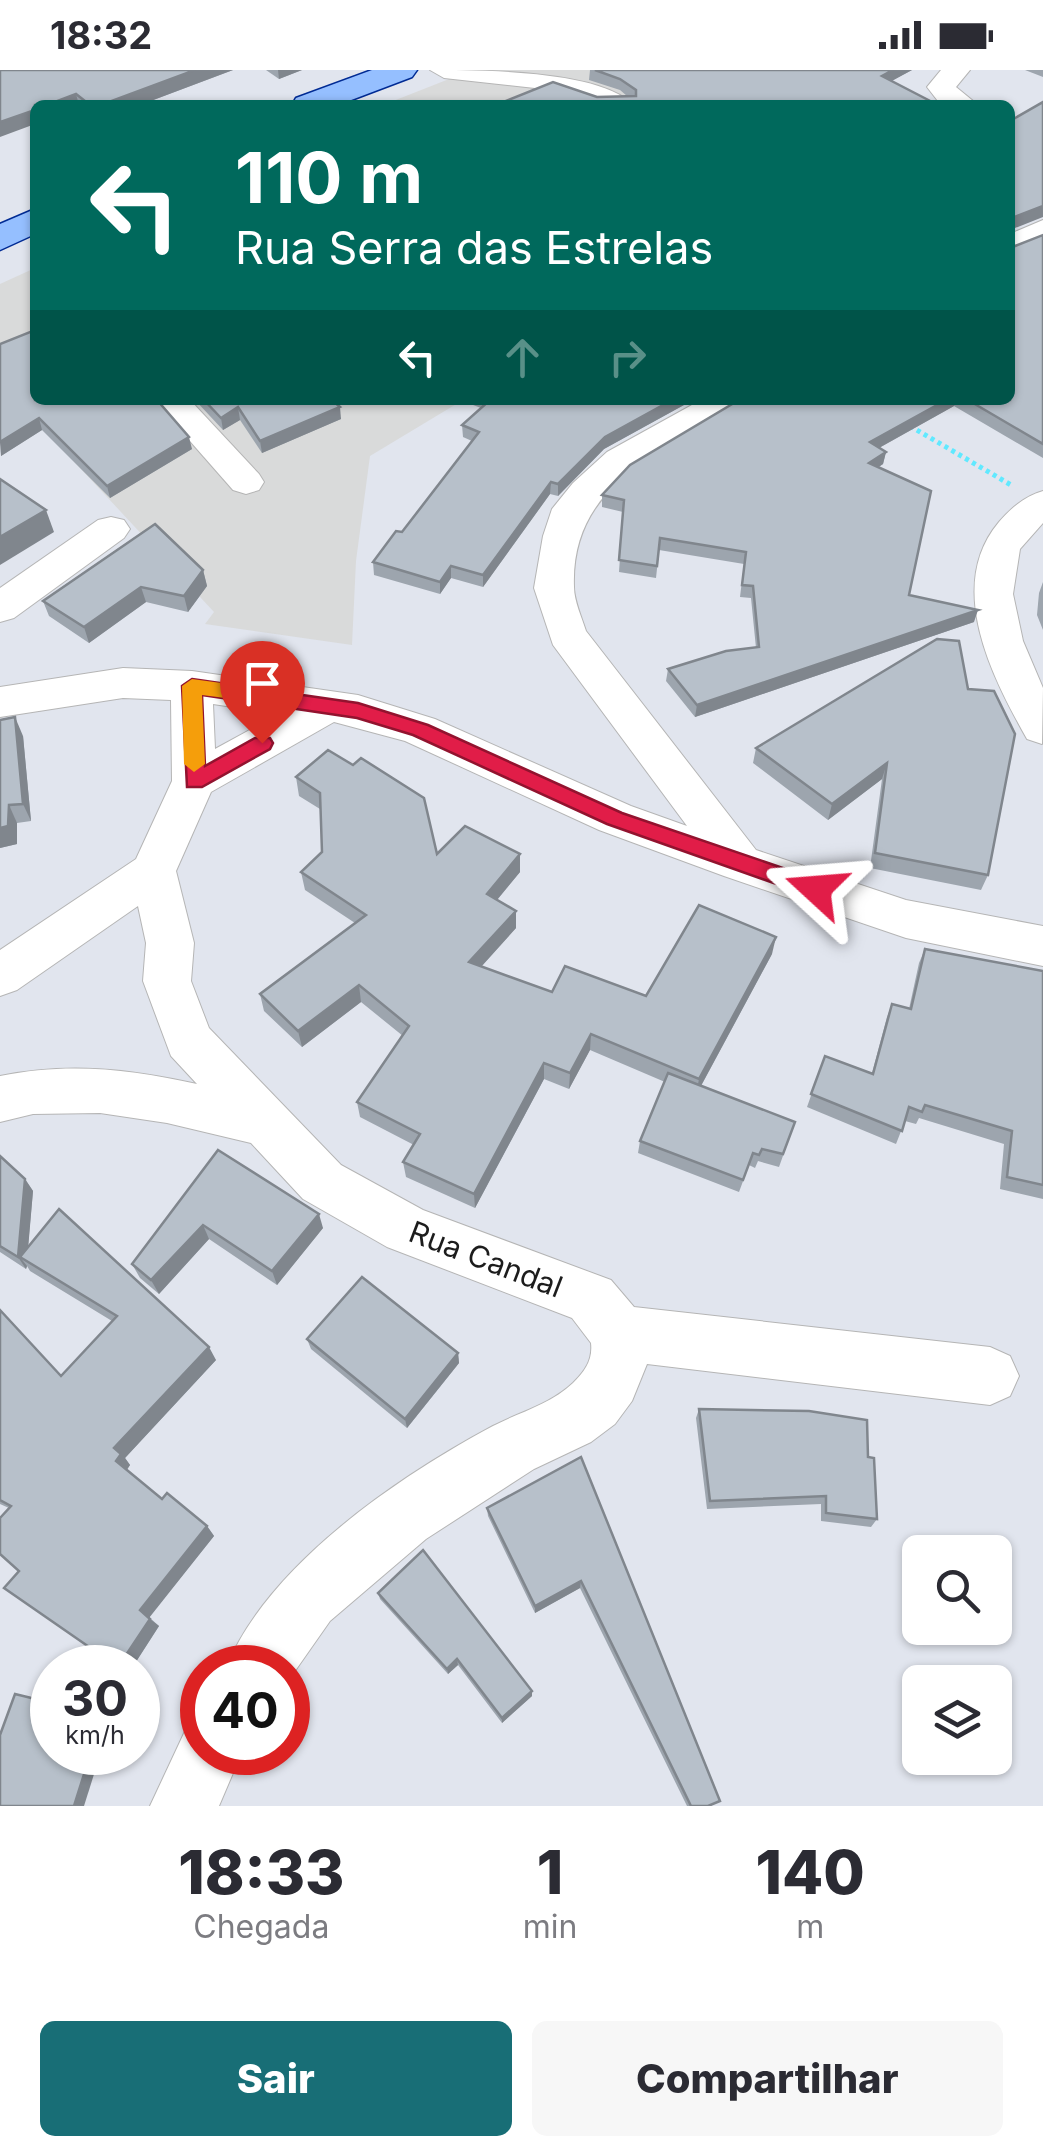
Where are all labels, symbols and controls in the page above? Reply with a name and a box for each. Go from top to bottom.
text: 18:32 [50,12,152,58]
text: 110 m [235,135,423,220]
icon: left [70,140,200,270]
text: Rua Serra das Estrelas [235,220,713,275]
icon: left [390,330,445,385]
icon: ahead [495,330,550,385]
icon: right [600,330,655,385]
pin [220,641,305,744]
icon: arrive [235,656,290,711]
position arrow [764,837,868,941]
street label: Rua Candal [404,1213,568,1305]
map controls [902,1535,1012,1775]
button: search [902,1535,1012,1645]
speed limit sign: 40 [180,1645,310,1775]
button: layers [902,1665,1012,1775]
text: 30 [62,1668,128,1728]
text: km/h [65,1720,125,1750]
text: 18:33 [178,1836,344,1908]
text: 1 [537,1836,563,1908]
text: 140 [756,1836,865,1908]
text: Chegada [193,1907,329,1946]
text: min [523,1907,577,1946]
text: m [796,1907,824,1946]
button: Sair [40,2021,512,2136]
button: Compartilhar [532,2021,1003,2136]

